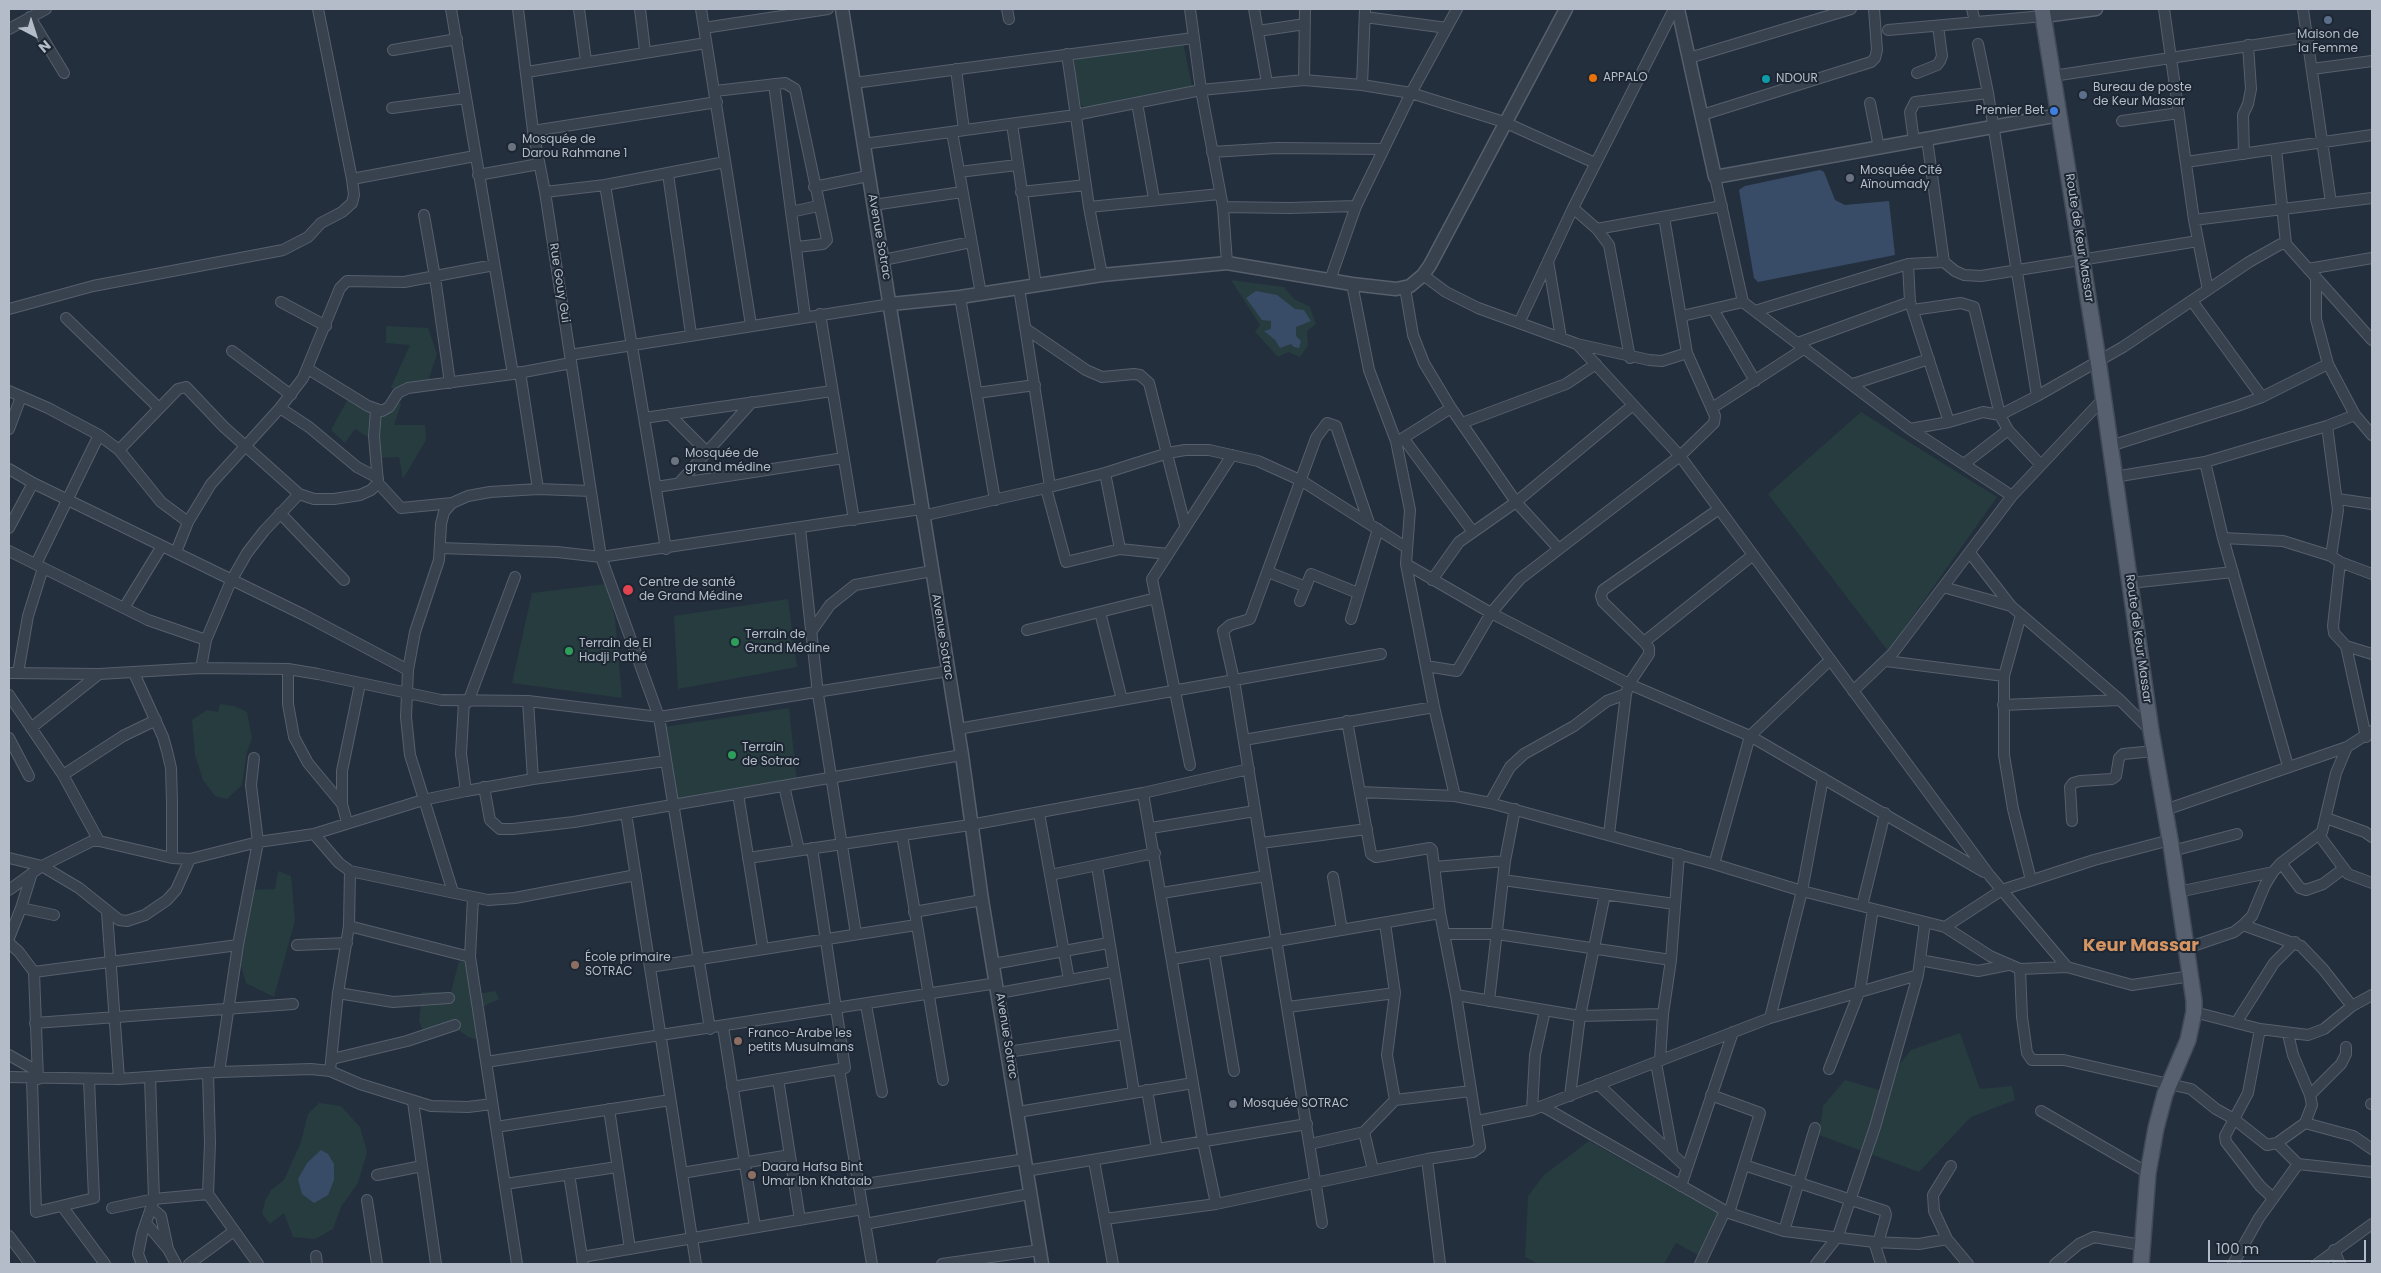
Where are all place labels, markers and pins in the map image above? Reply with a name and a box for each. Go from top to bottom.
marker: Maison de la Femme [2322,14,2334,26]
place label: Maison de la Femme [2297,28,2359,56]
place label: APPALO [1603,71,1648,85]
marker: APPALO [1587,72,1599,84]
place label: NDOUR [1776,72,1818,86]
marker: NDOUR [1760,73,1772,85]
place label: Bureau de poste de Keur Massar [2093,81,2192,109]
marker: Bureau de poste de Keur Massar [2077,89,2089,101]
place label: Premier Bet [1976,104,2044,118]
marker: Premier Bet [2048,105,2060,117]
place label: Mosquée de Darou Rahmane 1 [522,133,627,161]
marker: Mosquée de Darou Rahmane 1 [506,141,518,153]
place label: Mosquée Cité Aïnoumady [1860,164,1942,192]
marker: Mosquée Cité Aïnoumady [1844,172,1856,184]
place label: Mosquée de grand médine [685,447,771,475]
marker: Mosquée de grand médine [669,455,681,467]
place label: Centre de santé de Grand Médine [639,576,743,604]
marker: Centre de santé de Grand Médine [621,583,635,597]
place label: Terrain de Grand Médine [745,628,830,656]
marker: Terrain de Grand Médine [729,636,741,648]
place label: Terrain de El Hadji Pathé [579,637,652,665]
marker: Terrain de El Hadji Pathé [563,645,575,657]
place label: Terrain de Sotrac [742,741,800,769]
marker: Terrain de Sotrac [726,749,738,761]
place label: École primaire SOTRAC [585,951,671,979]
marker: École primaire SOTRAC [569,959,581,971]
place label: Franco-Arabe les petits Musulmans [748,1027,854,1055]
marker: Franco-Arabe les petits Musulmans [732,1035,744,1047]
place label: Mosquée SOTRAC [1243,1097,1349,1111]
marker: Mosquée SOTRAC [1227,1098,1239,1110]
place label: Daara Hafsa Bint Umar Ibn Khataab [762,1161,872,1189]
marker: Daara Hafsa Bint Umar Ibn Khataab [746,1169,758,1181]

